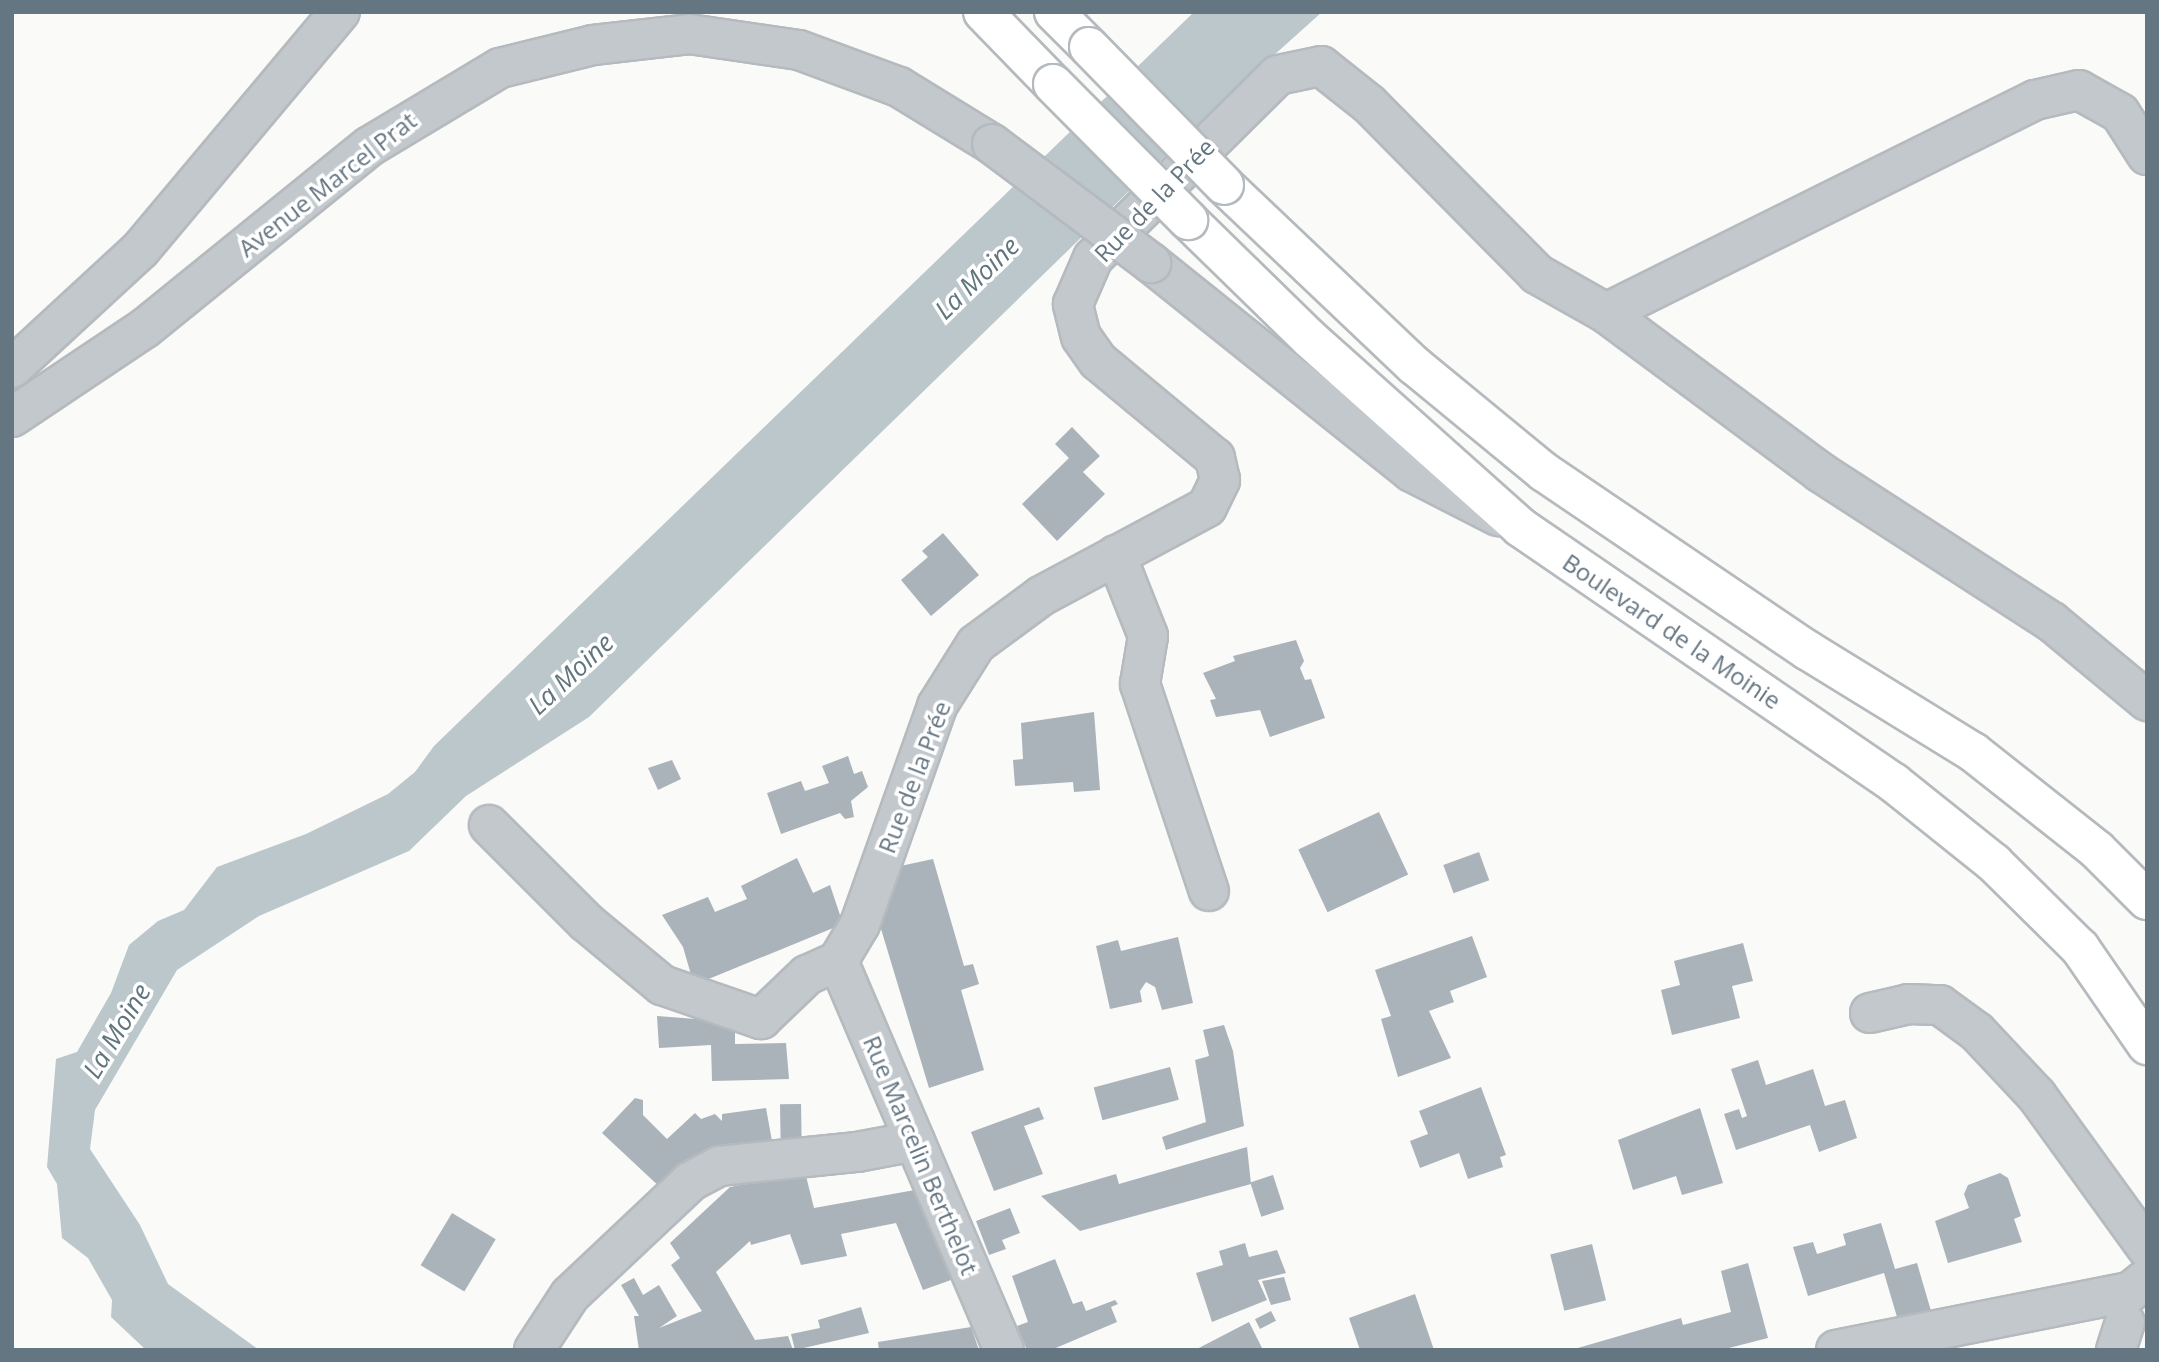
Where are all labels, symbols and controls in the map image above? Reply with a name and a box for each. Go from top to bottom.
street label: Avenue Marcel Prat [232,106,422,262]
street label: Rue de la Prée [1088,132,1220,268]
water label: La Moine [928,230,1026,326]
street label: Boulevard de la Moinie [1558,547,1786,715]
water label: La Moine [522,627,620,721]
street label: Rue de la Prée [872,697,956,857]
water label: La Moine [77,978,157,1084]
street label: Rue Marcelin Berthelot [858,1031,984,1279]

